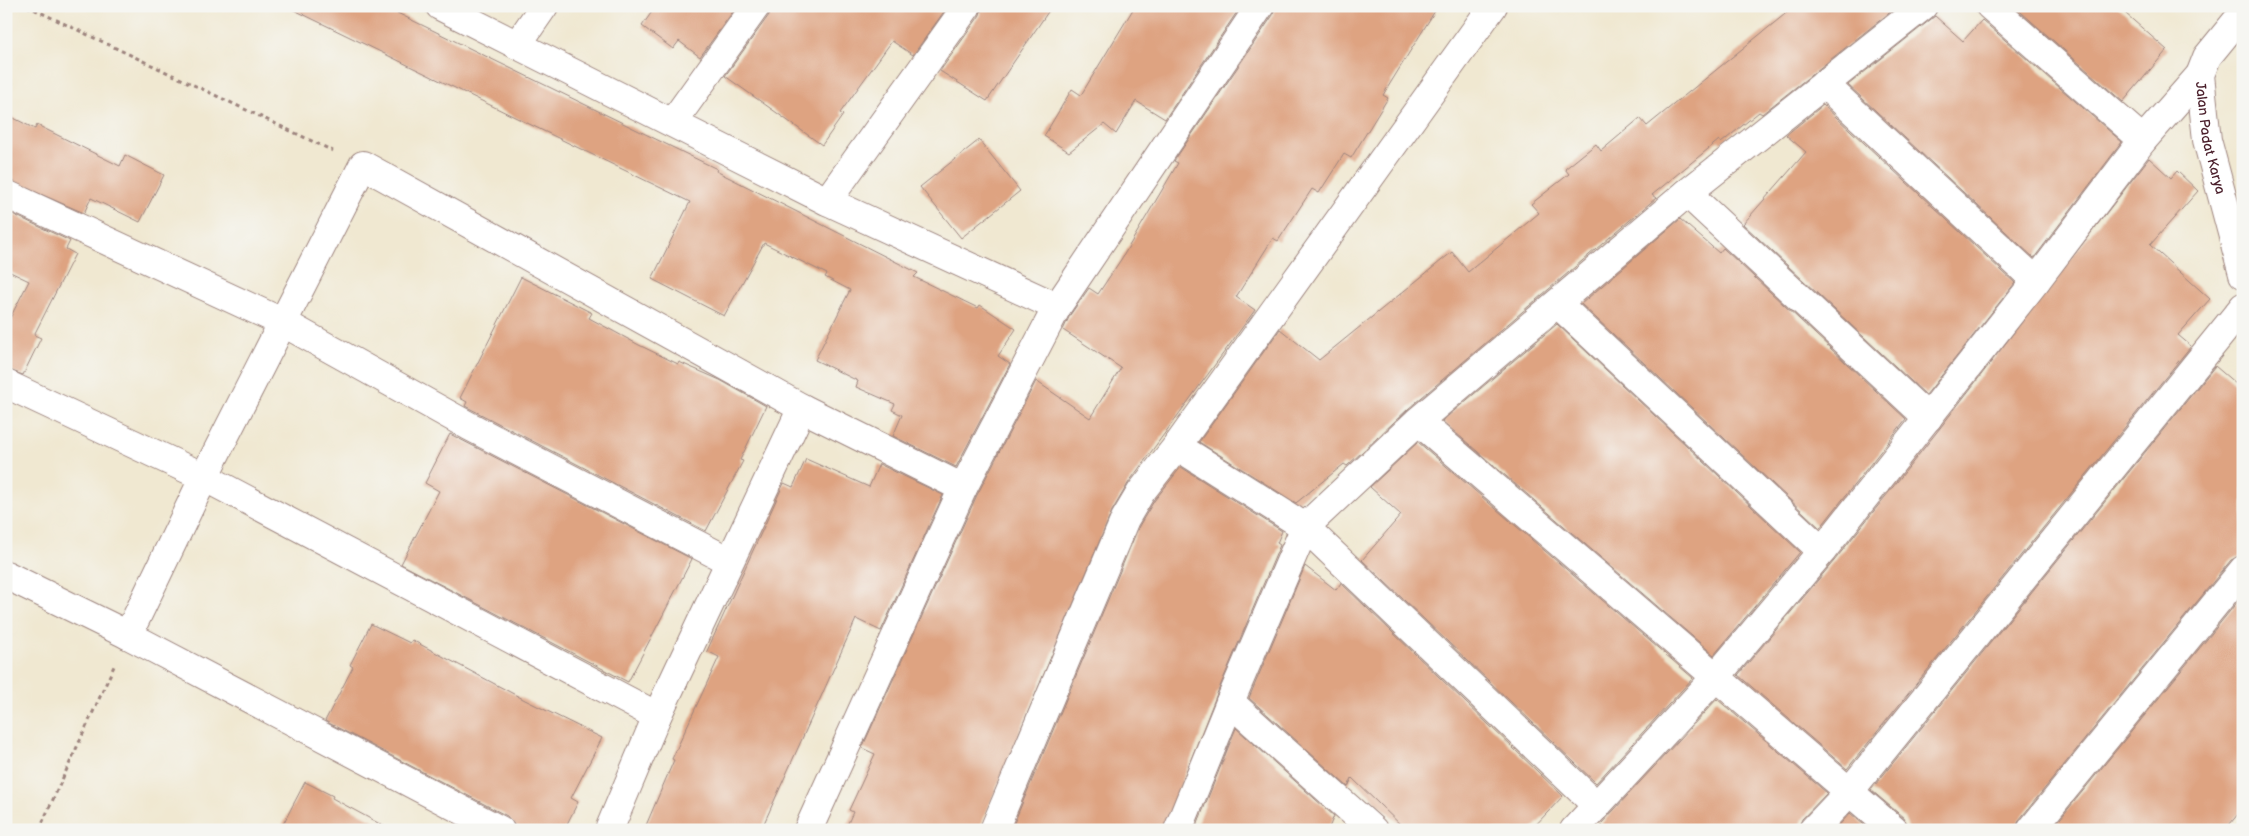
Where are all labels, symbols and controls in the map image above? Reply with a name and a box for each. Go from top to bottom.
street label: Jalan Padat Karya [2192,81,2229,196]

